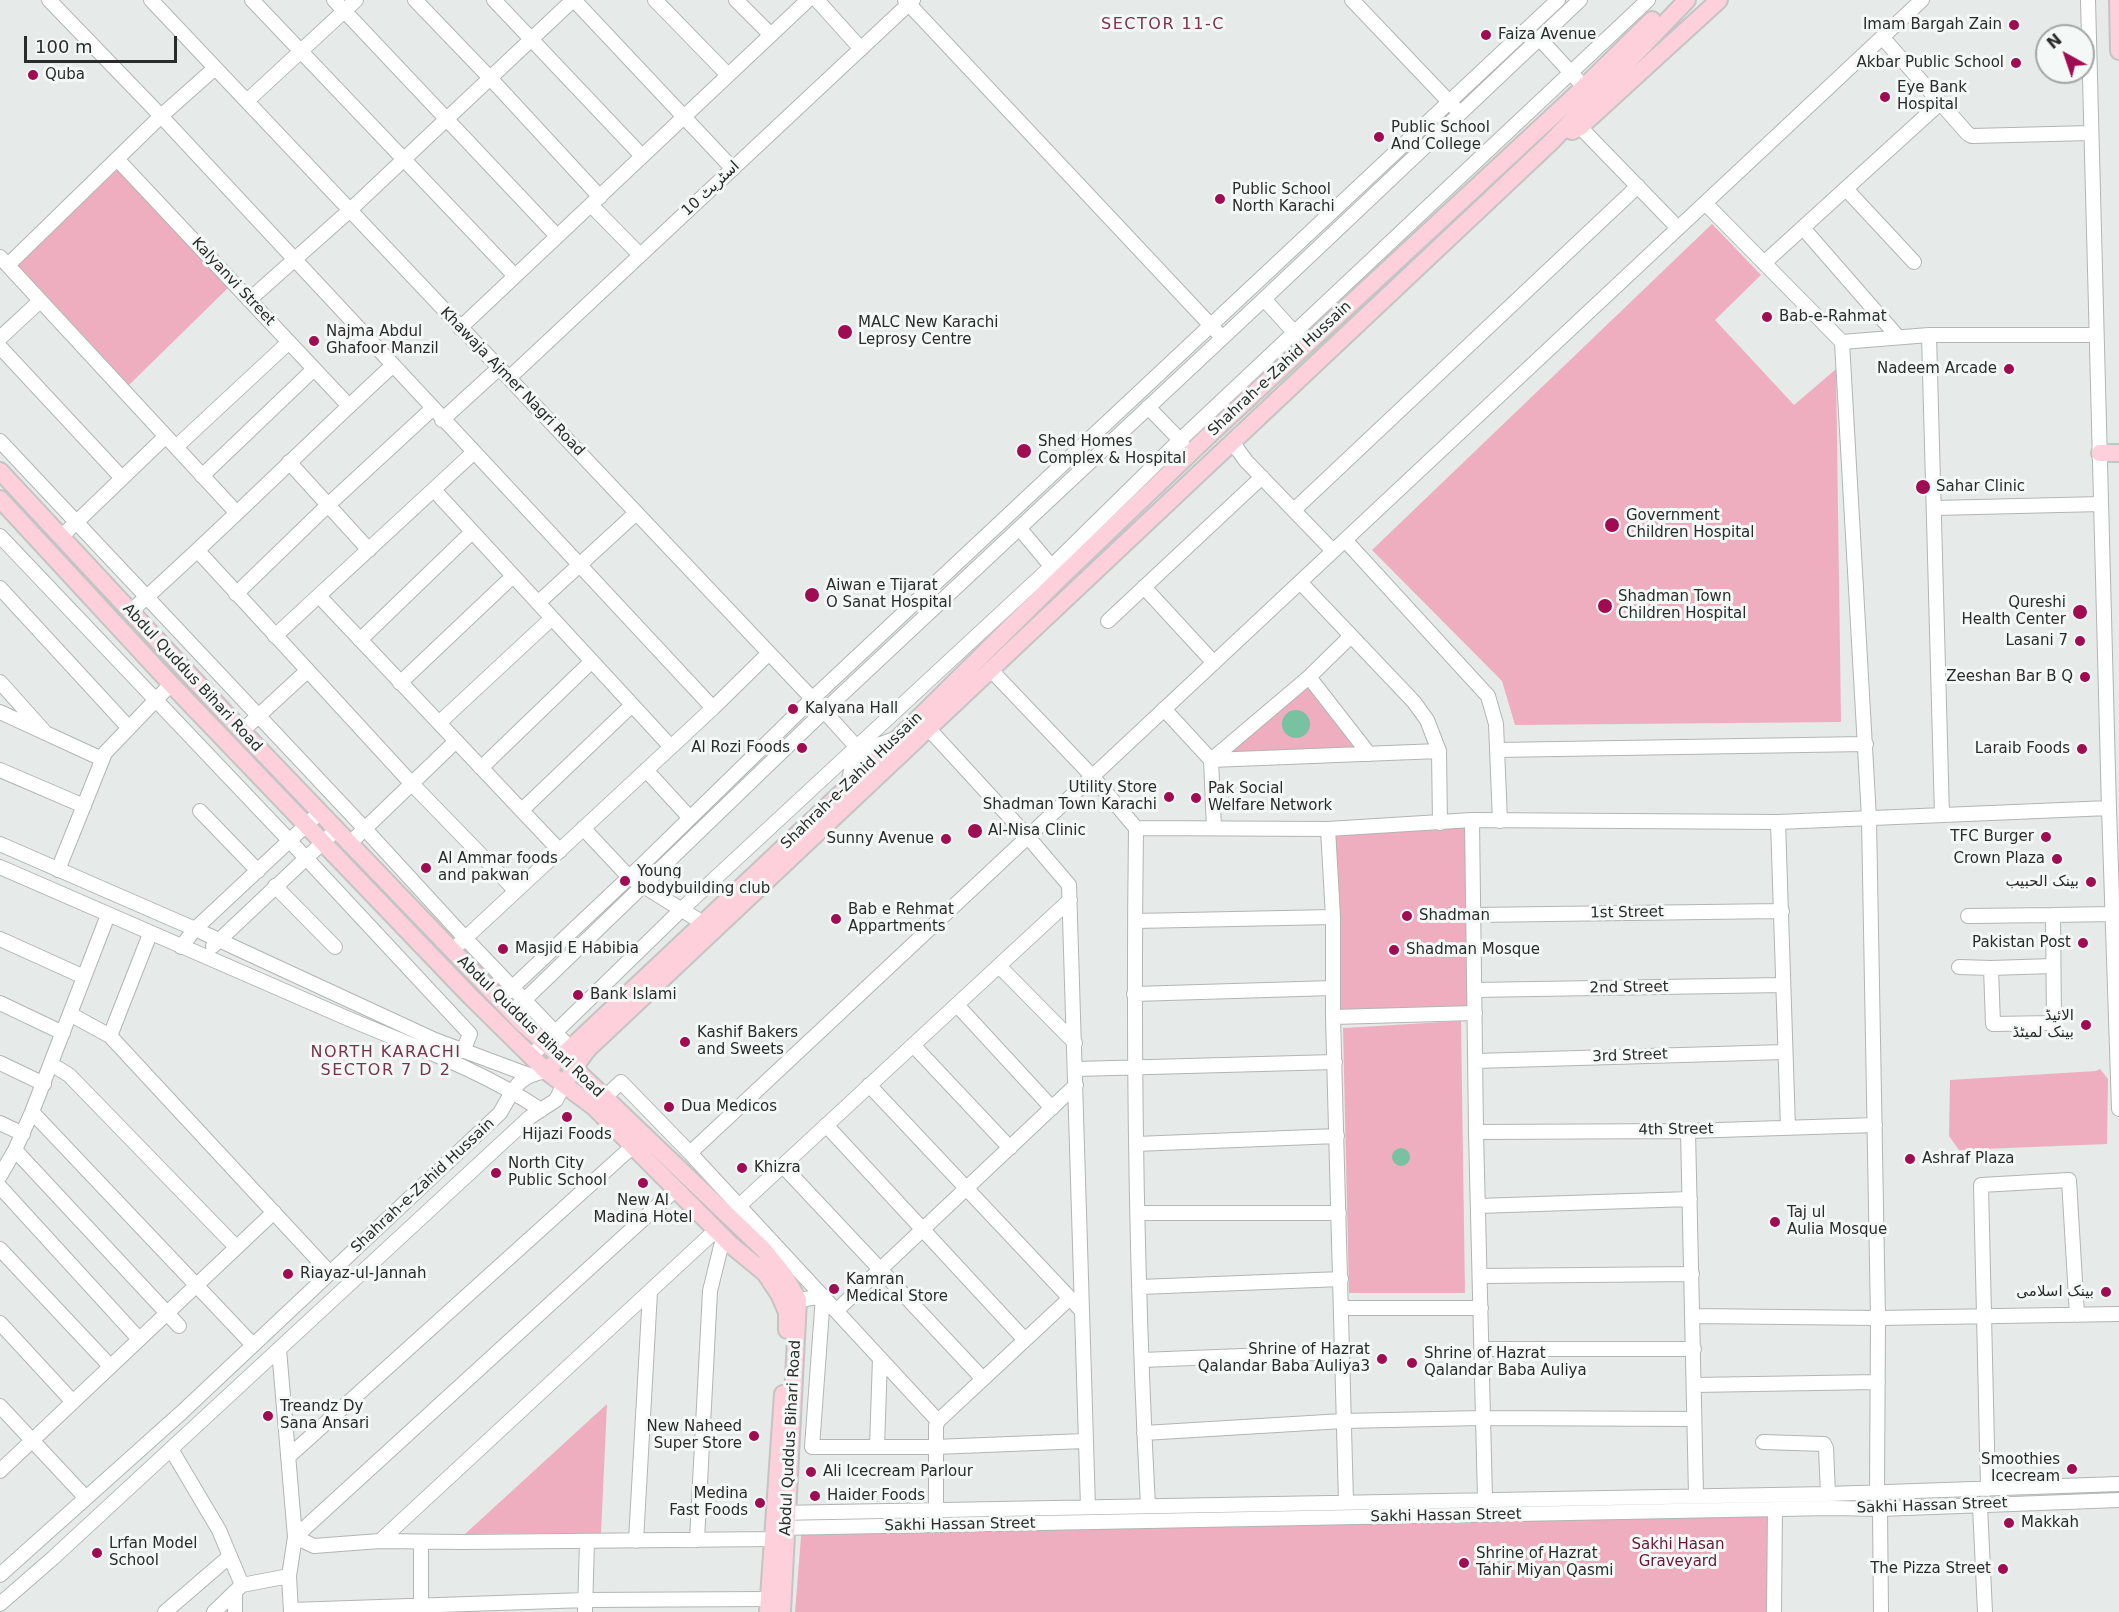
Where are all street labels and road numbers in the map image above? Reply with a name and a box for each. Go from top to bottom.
street label: اسٹریٹ 10 [678,158,744,220]
street label: Kalyanvi Street [188,234,278,330]
street label: Shahrah-e-Zahid Hussain [1205,298,1355,440]
street label: Khawaja Ajmer Nagri Road [436,304,588,460]
street label: Abdul Quddus Bihari Road [119,600,265,756]
street label: Shahrah-e-Zahid Hussain [778,709,926,853]
street label: 1st Street [1590,903,1664,923]
street label: Abdul Quddus Bihari Road [453,952,607,1102]
street label: 2nd Street [1589,978,1669,998]
street label: 3rd Street [1592,1046,1668,1066]
street label: Shahrah-e-Zahid Hussain [348,1115,498,1257]
street label: 4th Street [1638,1120,1714,1140]
street label: Abdul Quddus Bihari Road [777,1340,805,1536]
street label: Sakhi Hassan Street [1856,1494,2008,1518]
street label: Sakhi Hassan Street [1370,1506,1522,1526]
street label: Sakhi Hassan Street [884,1515,1036,1535]

